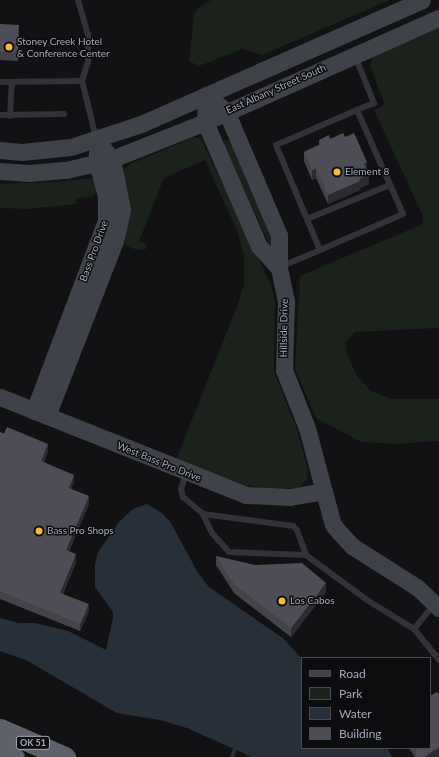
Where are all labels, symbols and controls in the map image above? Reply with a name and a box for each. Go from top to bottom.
place label: Stoney Creek Hotel & Conference Center [17,35,110,58]
marker: Stoney Creek Hotel & Conference Center [4,42,14,52]
street label: East Albany Street South [224,61,328,117]
place label: Element 8 [345,166,389,178]
marker: Element 8 [332,167,342,177]
street label: Bass Pro Drive [77,219,111,283]
street label: Hillside Drive [277,299,291,357]
street label: West Bass Pro Drive [115,440,203,484]
place label: Bass Pro Shops [47,525,114,537]
marker: Bass Pro Shops [34,526,44,536]
place label: Los Cabos [290,595,335,607]
marker: Los Cabos [277,596,287,606]
legend [301,657,431,749]
text: Road [339,666,366,681]
text: Park [339,686,362,701]
text: Water [339,706,372,721]
text: Building [339,726,382,741]
road number: OK 51 [15,736,51,750]

